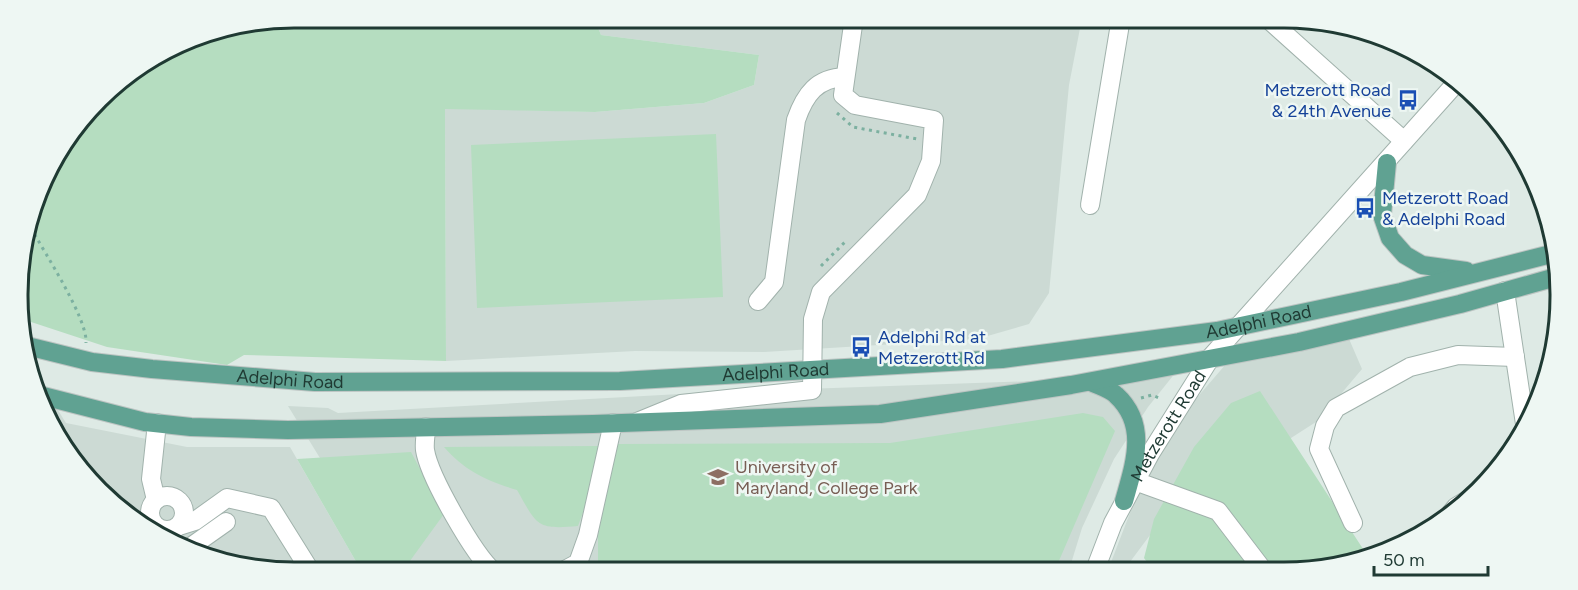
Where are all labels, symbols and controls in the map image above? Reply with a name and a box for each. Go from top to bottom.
place label: Metzerott Road & 24th Avenue [1264,79,1391,122]
bus stop icon: Metzerott Road & 24th Avenue [1396,88,1420,112]
place label: Metzerott Road & Adelphi Road [1382,187,1509,230]
bus stop icon: Metzerott Road & Adelphi Road [1353,196,1377,220]
street label: Adelphi Road [1205,300,1313,343]
place label: Adelphi Rd at Metzerott Rd [878,326,986,369]
bus stop icon: Adelphi Rd at Metzerott Rd [849,335,873,359]
street label: Adelphi Road [722,358,830,386]
street label: Adelphi Road [236,365,344,393]
street label: Metzerott Road [1126,366,1211,486]
place label: University of Maryland, College Park [735,456,918,499]
school or university icon: University of Maryland, College Park [706,465,730,489]
scale bar [1374,539,1488,577]
text: 50 m [1383,549,1425,571]

